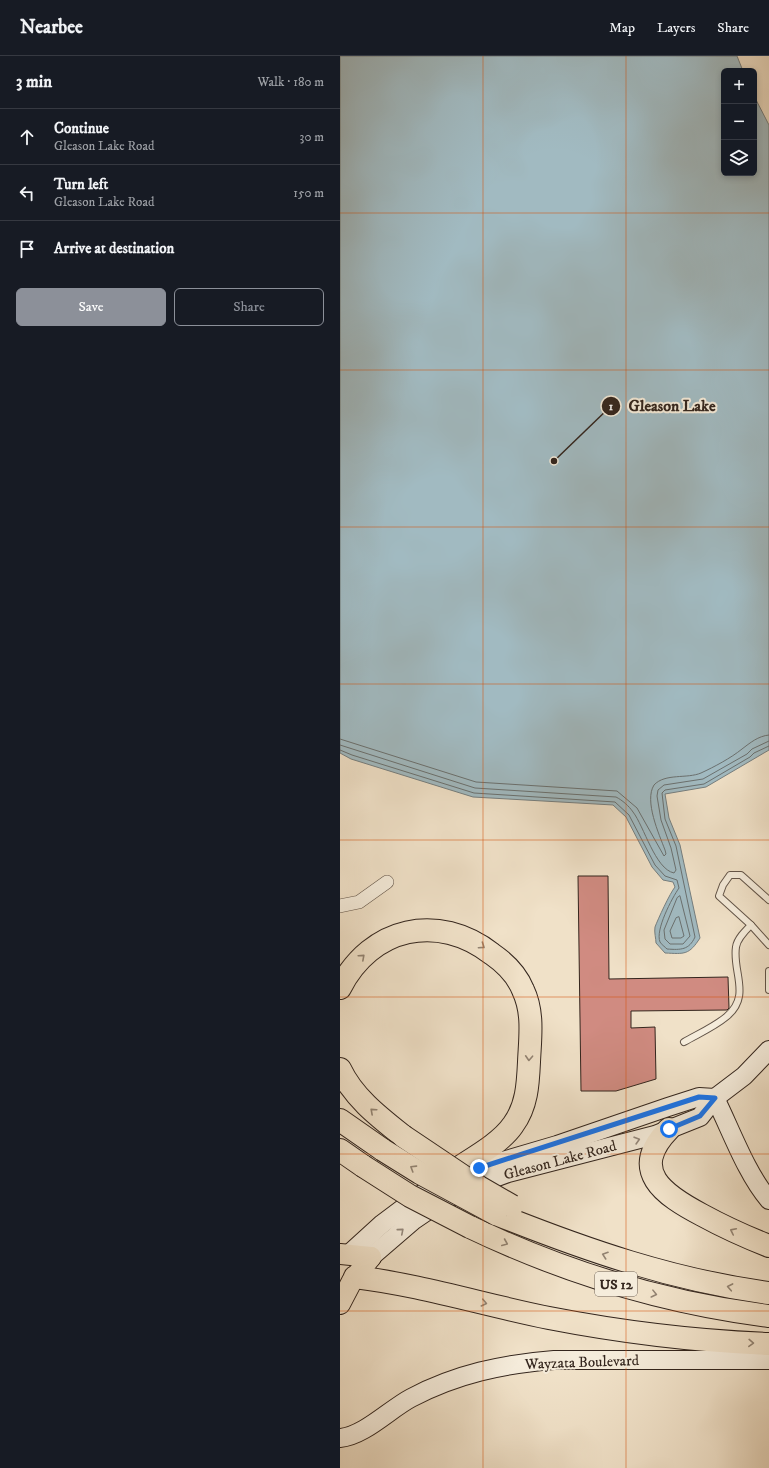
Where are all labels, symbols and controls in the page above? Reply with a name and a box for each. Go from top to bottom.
text: Nearbee [20,16,83,39]
text: Map [609,19,635,37]
text: Layers [657,19,695,37]
text: Share [717,19,749,37]
map controls [721,68,757,176]
button: + [721,68,757,104]
text: 3 min [16,71,52,93]
text: Walk · 180 m [257,74,324,90]
button: − [721,104,757,140]
text: Continue [54,119,109,138]
icon: ahead [16,126,38,148]
text: 30 m [300,129,324,145]
text: Gleason Lake Road [54,138,154,154]
button: layers [721,140,757,176]
text: Turn left [54,175,108,194]
icon: left [16,182,38,204]
text: 150 m [293,185,324,201]
text: Gleason Lake Road [54,194,154,210]
icon: arrive [16,238,38,260]
text: Arrive at destination [54,239,174,258]
button: Save [16,288,166,326]
button: Share [174,288,324,326]
callout: Gleason Lake [601,392,724,420]
text: Gleason Lake [628,396,716,416]
text: 1 [609,399,614,414]
one-way arrow [478,942,485,949]
one-way arrow [357,954,365,961]
one-way arrow [525,1055,534,1061]
one-way arrow [370,1109,378,1116]
route start [660,1120,678,1138]
street label: Gleason Lake Road [502,1136,619,1185]
one-way arrow [633,1136,640,1144]
route end [470,1159,488,1177]
one-way arrow [410,1166,417,1173]
one-way arrow [730,1228,737,1236]
one-way arrow [396,1229,403,1236]
one-way arrow [501,1239,508,1247]
one-way arrow [601,1251,608,1259]
road number: US 12 [595,1272,637,1296]
one-way arrow [727,1283,734,1292]
one-way arrow [651,1290,658,1298]
one-way arrow [481,1299,487,1307]
one-way arrow [748,1339,754,1347]
street label: Wayzata Boulevard [524,1351,640,1374]

